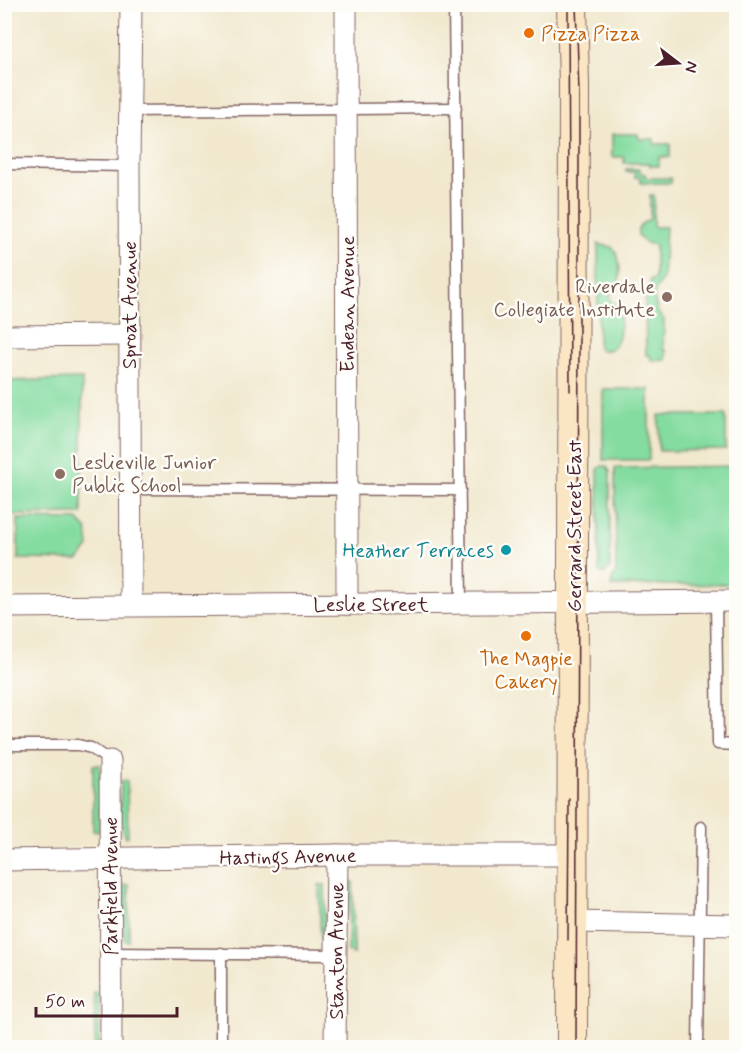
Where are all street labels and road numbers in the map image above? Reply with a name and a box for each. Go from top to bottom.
street label: Endean Avenue [335,236,362,372]
street label: Sproat Avenue [117,241,144,369]
street label: Gerrard Street East [562,440,589,612]
street label: Leslie Street [313,592,429,619]
street label: Parkfield Avenue [98,817,125,955]
street label: Hastings Avenue [219,843,357,874]
street label: Stanton Avenue [324,883,351,1019]

